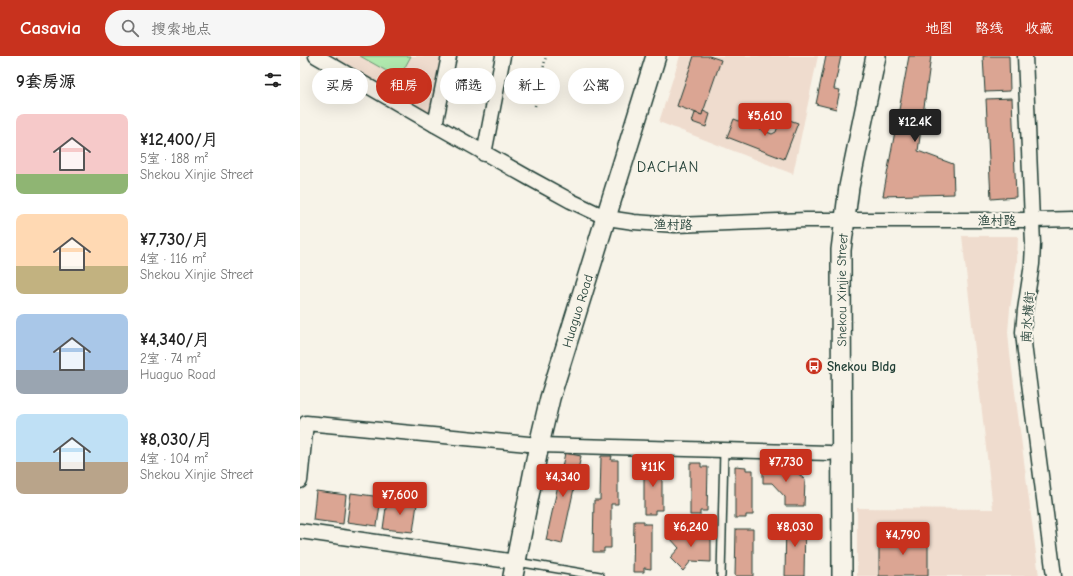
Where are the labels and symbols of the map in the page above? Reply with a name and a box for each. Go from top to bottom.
pin: ¥5,610 [732,103,798,137]
pin: ¥12.4K [882,109,948,143]
district label: DACHAN [637,158,699,176]
street label: 渔村路 [977,213,1017,228]
street label: 渔村路 [653,217,693,232]
street label: Shekou Xinjie Street [834,231,851,347]
street label: Huaguo Road [559,273,596,349]
street label: 南水横街 [1018,291,1037,344]
bus stop icon: Shekou Bldg [804,356,824,376]
place label: Shekou Bldg [827,359,897,374]
pin: ¥7,730 [753,449,819,483]
pin: ¥11K [629,454,677,488]
pin: ¥4,340 [530,464,596,498]
pin: ¥7,600 [367,482,433,516]
pin: ¥6,240 [658,514,724,548]
pin: ¥8,030 [762,514,828,548]
pin: ¥4,790 [870,522,936,556]

